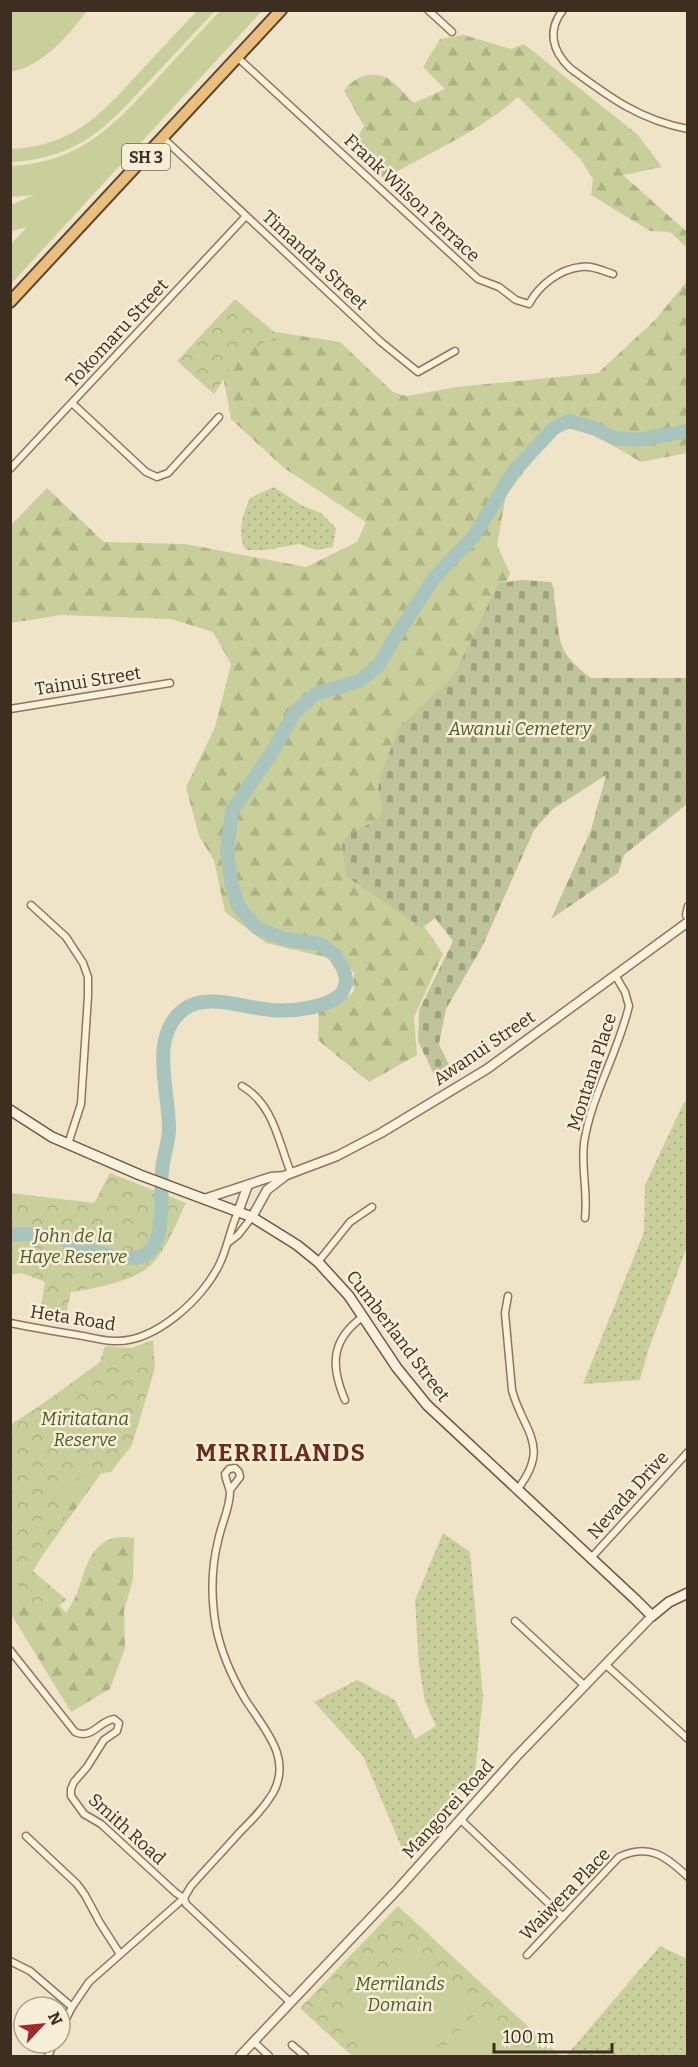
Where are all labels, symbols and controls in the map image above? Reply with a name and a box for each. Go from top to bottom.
street label: Frank Wilson Terrace [340,129,484,267]
road number: SH 3 [122,144,170,170]
street label: Timandra Street [258,206,373,315]
street label: Tokomaru Street [61,274,173,392]
street label: Tainui Street [33,662,143,700]
park label: Awanui Cemetery [448,718,592,740]
street label: Awanui Street [429,1006,540,1090]
street label: Montana Place [563,1010,621,1134]
park label: John de la Haye Reserve [19,1225,127,1268]
street label: Cumberland Street [341,1266,455,1406]
street label: Heta Road [29,1300,118,1336]
park label: Miritatana Reserve [41,1408,129,1451]
district label: MERRILANDS [195,1439,367,1467]
street label: Nevada Drive [583,1447,673,1543]
street label: Mangorei Road [398,1755,498,1863]
street label: Smith Road [84,1789,170,1870]
street label: Waiwera Place [515,1843,615,1945]
park label: Merrilands Domain [355,1973,445,2016]
north arrow [12,1995,72,2055]
text: N [44,2009,66,2028]
scale bar [494,2016,612,2054]
text: 100 m [503,2026,554,2048]

